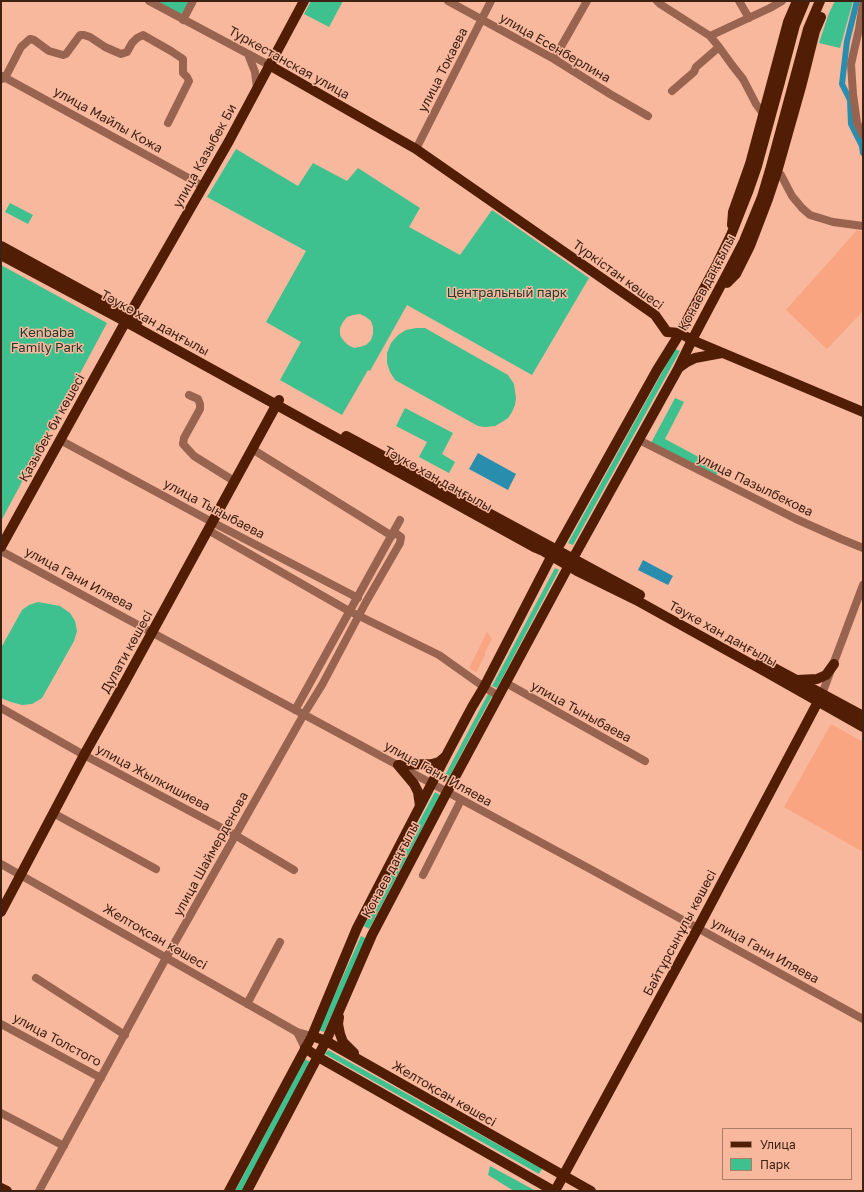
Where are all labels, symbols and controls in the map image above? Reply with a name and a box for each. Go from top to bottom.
street label: улица Есенберлина [497,10,613,86]
street label: Туркестанская улица [226,23,352,103]
street label: улица Токаева [415,25,471,115]
street label: улица Майлы Кожа [51,84,165,156]
street label: улица Казыбек Би [170,101,240,211]
street label: Қонаев даңғылы [675,232,739,334]
street label: Түркістан көшесі [569,237,667,313]
park label: Центральный парк [447,285,567,301]
street label: Тәуке хан даңғылы [98,287,212,359]
park label: Kenbaba Family Park [11,325,83,356]
street label: Қазыбек би көшесі [16,371,88,485]
street label: Тәуке хан даңғылы [381,443,495,515]
street label: улица Пазылбекова [694,450,816,520]
street label: улица Тыныбаева [161,476,267,542]
street label: улица Гани Иляева [22,544,136,614]
street label: Тәуке хан даңғылы [666,598,780,670]
street label: Дулати көшесі [98,608,156,696]
street label: улица Тыныбаева [528,678,634,746]
street label: улица Гани Иляева [381,738,495,810]
street label: улица Жылкишиева [93,741,213,815]
street label: улица Шаймерденова [170,789,252,919]
street label: Қонаев даңғылы [359,819,423,921]
street label: Байтұрсынұлы көшесі [640,867,720,999]
street label: Желтоқсан көшесі [100,901,210,973]
street label: улица Гани Иляева [708,915,822,987]
street label: улица Толстого [10,1010,104,1070]
street label: Желтоқсан көшесі [389,1058,499,1130]
legend [722,1128,852,1180]
text: Улица [760,1137,796,1152]
text: Парк [760,1157,790,1172]

